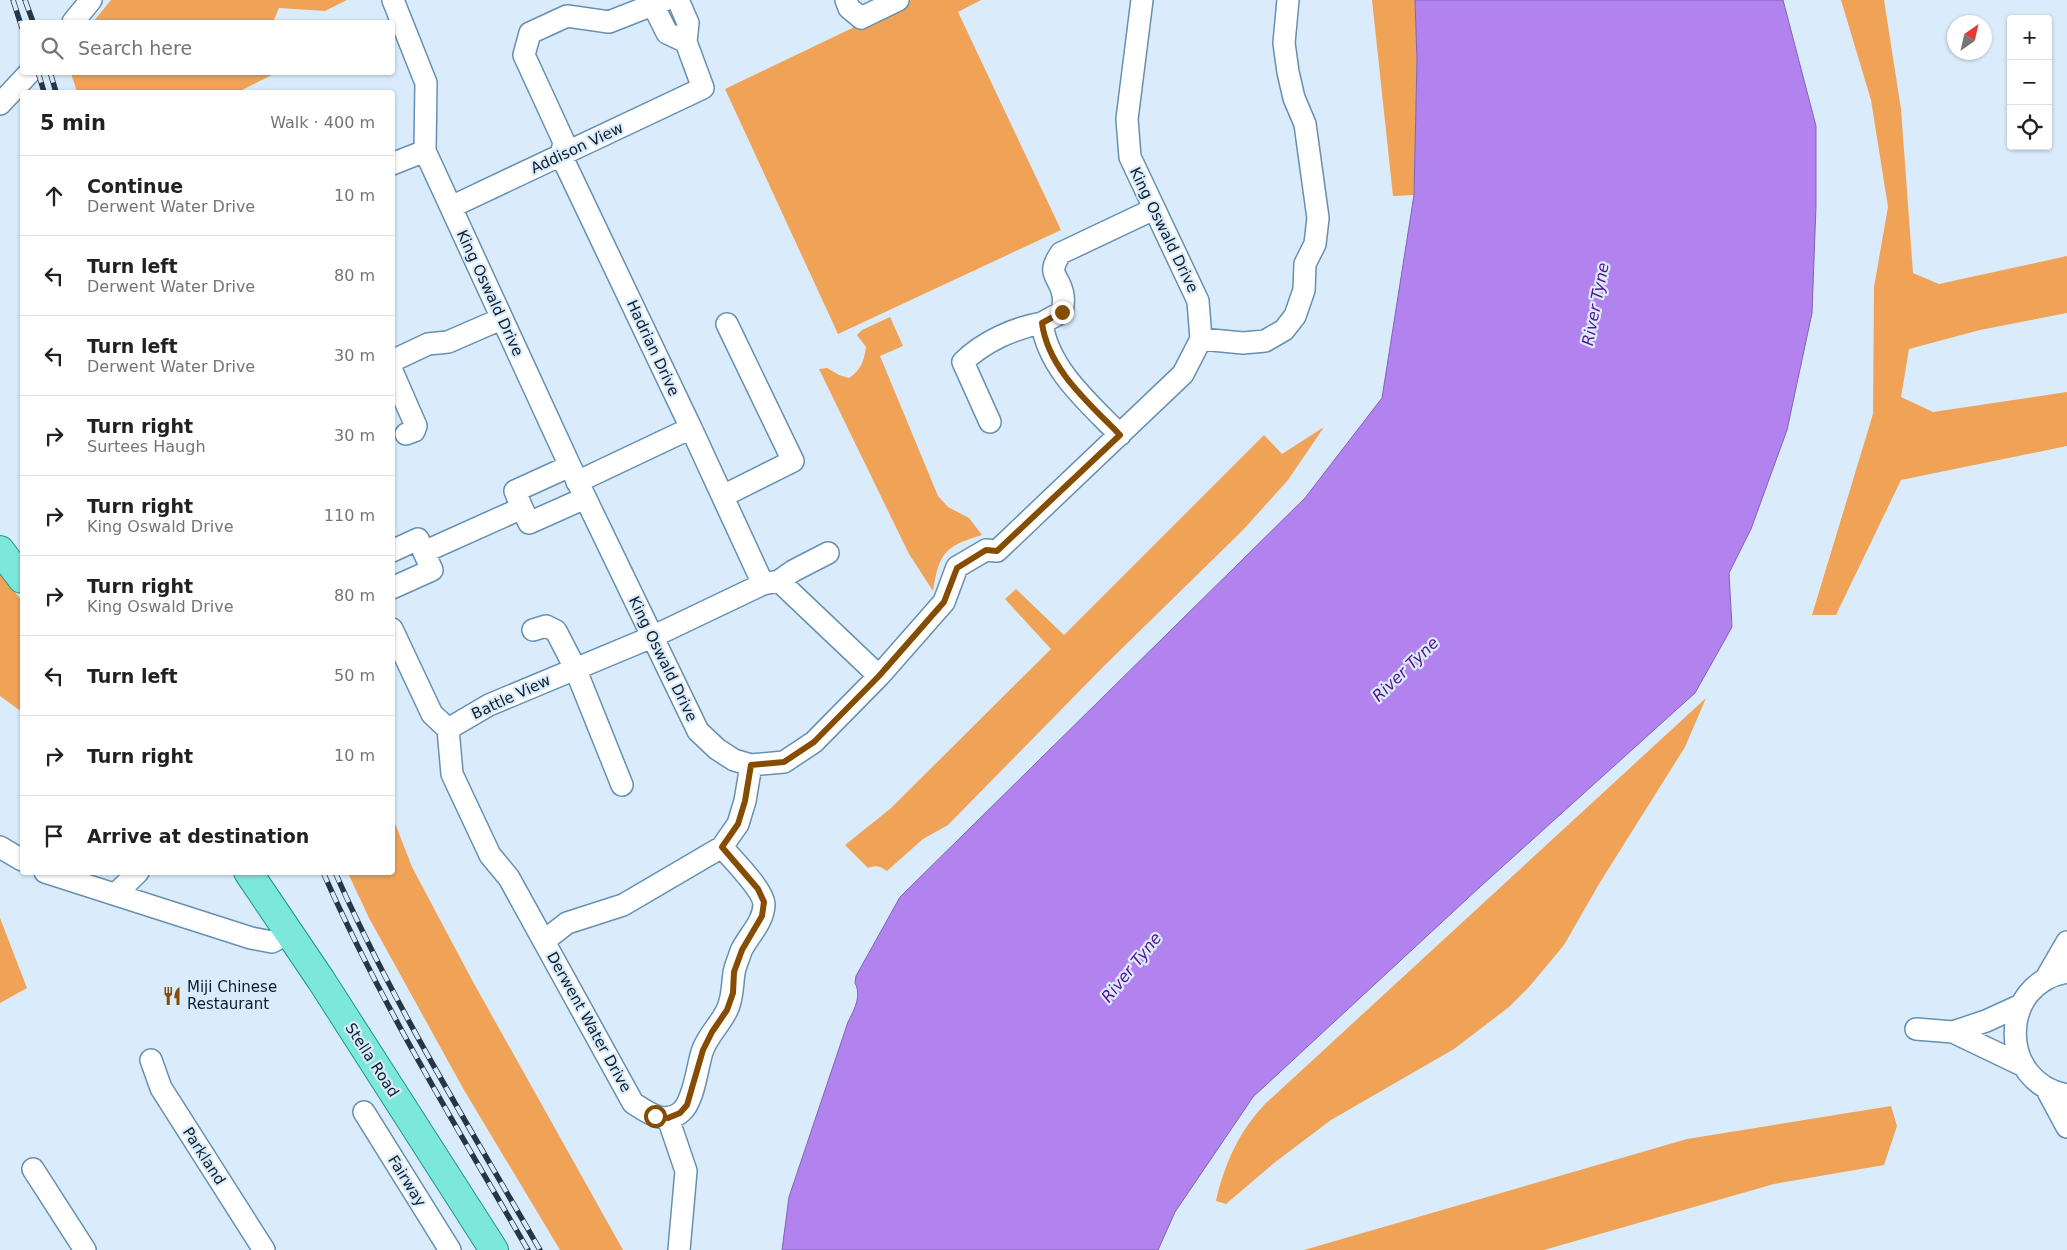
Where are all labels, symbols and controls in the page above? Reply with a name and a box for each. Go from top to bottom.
north arrow [1947,15,1992,60]
map controls [2007,15,2052,150]
button: + [2007,15,2052,60]
search box [20,20,395,75]
icon: search [38,34,66,62]
text: Search here [78,37,192,59]
button: − [2007,60,2052,105]
button: locate [2007,105,2052,150]
text: 5 min [40,111,106,135]
text: Walk · 400 m [270,113,375,132]
street label: Addison View [528,119,626,177]
street label: King Oswald Drive [1126,164,1202,296]
text: Continue [87,175,183,197]
icon: ahead [40,182,68,210]
text: 10 m [334,186,375,205]
text: Derwent Water Drive [87,197,255,216]
street label: King Oswald Drive [453,227,527,359]
text: Turn left [87,255,178,277]
water label: River Tyne [1578,261,1613,347]
icon: left [40,262,68,290]
text: 80 m [334,266,375,285]
text: Derwent Water Drive [87,277,255,296]
street label: Hadrian Drive [623,297,683,399]
route end [1051,301,1074,324]
text: Turn left [87,335,178,357]
icon: left [40,342,68,370]
text: 30 m [334,346,375,365]
text: Derwent Water Drive [87,357,255,376]
text: Turn right [87,415,193,437]
icon: right [40,422,68,450]
text: 30 m [334,426,375,445]
text: Surtees Haugh [87,437,206,456]
text: Turn right [87,495,193,517]
icon: right [40,502,68,530]
text: 110 m [324,506,375,525]
text: King Oswald Drive [87,517,233,536]
text: Turn right [87,575,193,597]
icon: right [40,582,68,610]
text: 80 m [334,586,375,605]
street label: King Oswald Drive [625,593,701,725]
text: King Oswald Drive [87,597,233,616]
water label: River Tyne [1368,633,1442,705]
icon: left [40,662,68,690]
text: Turn left [87,665,178,687]
text: 50 m [334,666,375,685]
street label: Battle View [469,671,553,723]
icon: right [40,742,68,770]
text: Turn right [87,745,193,767]
text: 10 m [334,746,375,765]
icon: arrive [40,822,68,850]
text: Arrive at destination [87,825,309,847]
water label: River Tyne [1097,928,1165,1006]
street label: Derwent Water Drive [543,949,635,1095]
place label: Miji Chinese Restaurant [187,978,277,1013]
restaurant icon: Miji Chinese Restaurant [161,985,183,1007]
street label: Stella Road [341,1020,403,1100]
route start [644,1105,667,1128]
street label: Parkland [179,1124,229,1188]
street label: Fairway [384,1152,430,1210]

